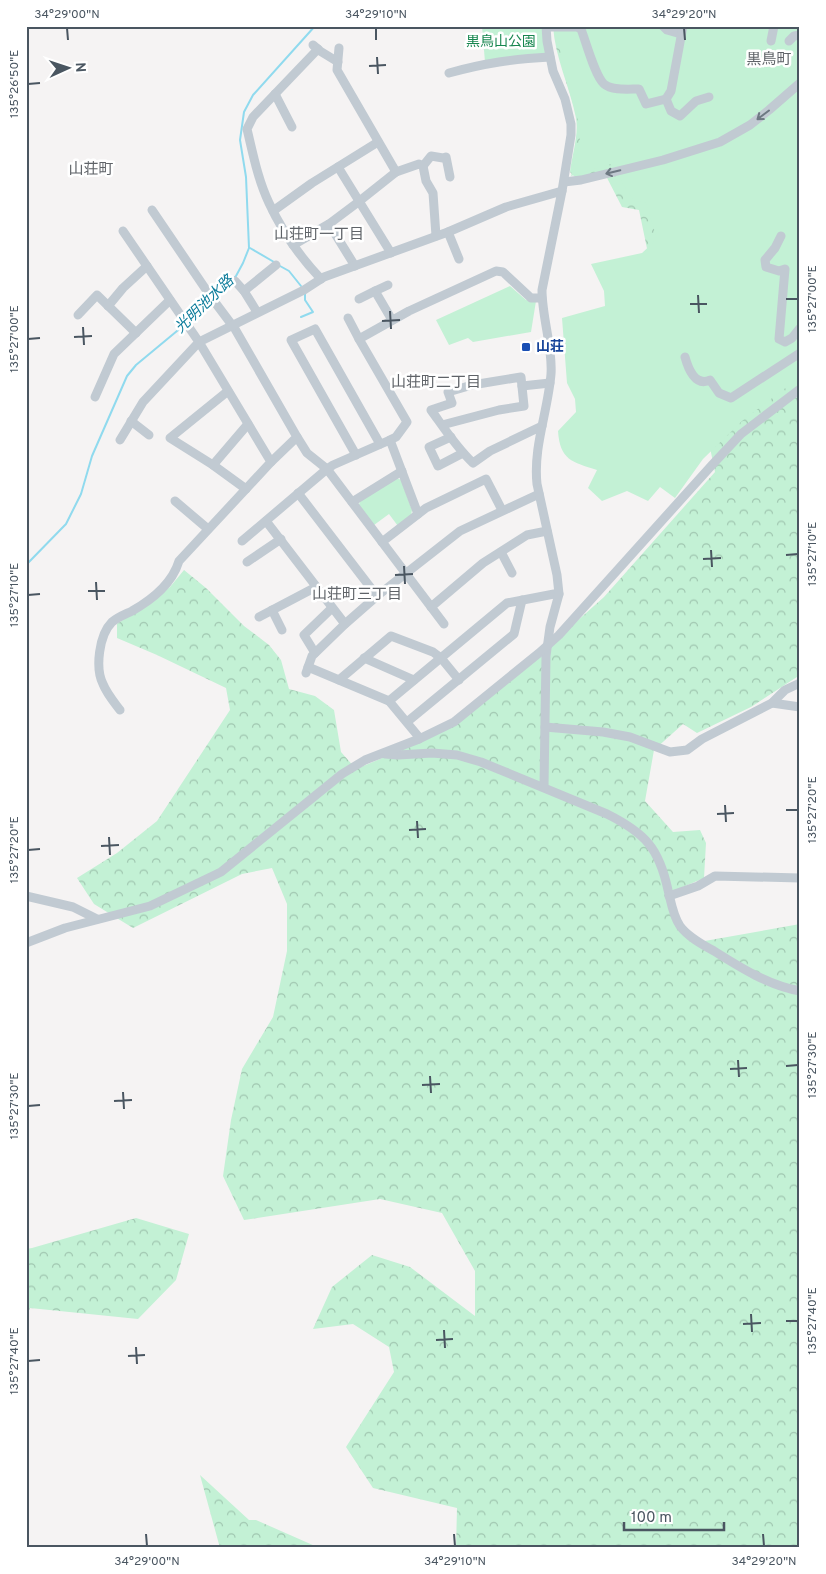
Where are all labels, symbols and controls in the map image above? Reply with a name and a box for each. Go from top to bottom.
text: 34°29'00"N [34,7,100,23]
text: 34°29'10"N [345,7,407,23]
text: 34°29'20"N [651,7,717,23]
park label: 黒鳥山公園 [466,34,536,51]
north arrow [42,42,92,92]
text: 135°26'50"E [7,50,23,118]
district label: 黒鳥町 [746,51,792,70]
text: N [71,62,88,73]
one-way arrow [756,110,770,120]
district label: 山荘町 [68,161,114,180]
one-way arrow [605,168,621,177]
district label: 山荘町一丁目 [274,226,364,245]
text: 135°27'00"E [805,265,821,333]
water label: 光明池水路 [171,271,240,338]
text: 135°27'00"E [7,305,23,373]
place label: 山荘 [536,339,564,356]
marker: 山荘 [520,341,532,353]
district label: 山荘町二丁目 [391,374,481,393]
text: 135°27'10"E [805,522,821,586]
text: 135°27'10"E [7,563,23,627]
district label: 山荘町三丁目 [312,586,402,605]
text: 135°27'20"E [805,776,821,844]
text: 135°27'20"E [7,816,23,884]
text: 135°27'30"E [805,1032,821,1098]
text: 135°27'30"E [7,1073,23,1139]
text: 135°27'40"E [805,1287,821,1355]
text: 135°27'40"E [7,1327,23,1395]
scale bar [624,1499,724,1531]
text: 100 m [631,1509,672,1528]
text: 34°29'00"N [114,1554,180,1570]
text: 34°29'10"N [424,1554,486,1570]
text: 34°29'20"N [731,1554,797,1570]

